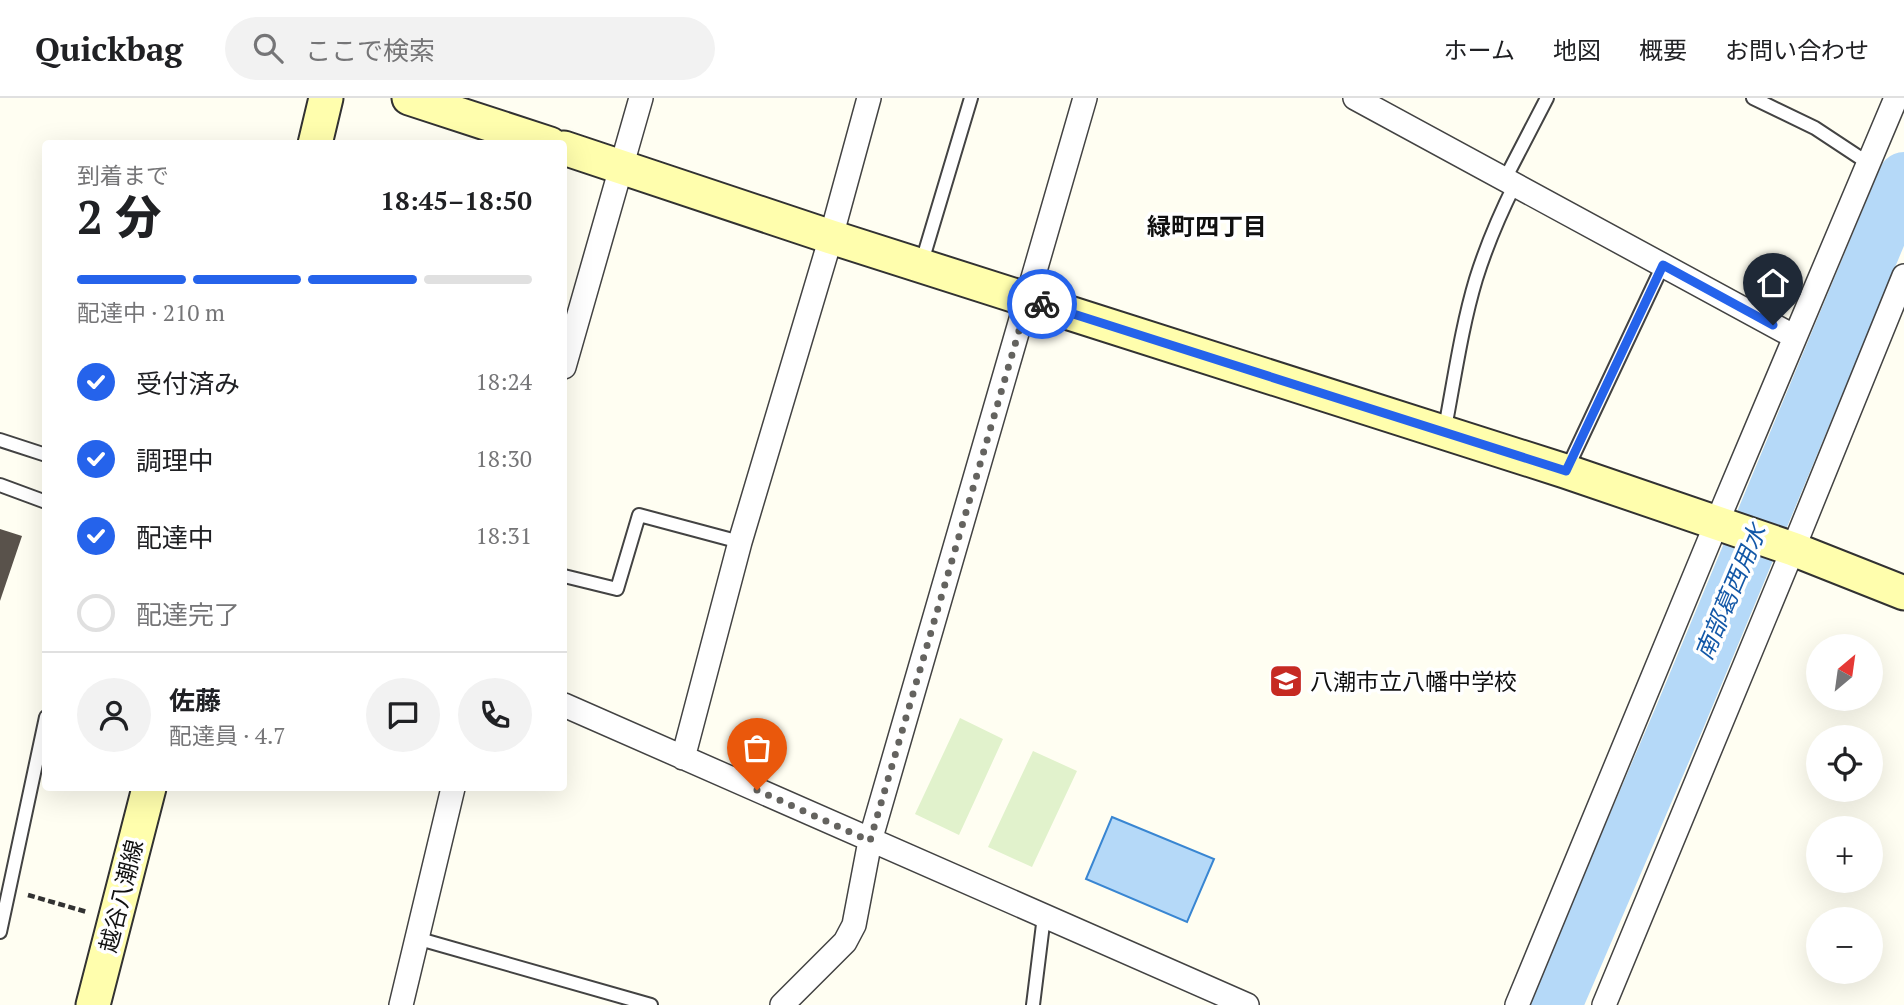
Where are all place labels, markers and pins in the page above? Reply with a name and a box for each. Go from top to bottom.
pin [1743,253,1803,325]
school or university icon: 八潮市立八幡中学校 [1267,662,1305,700]
place label: 八潮市立八幡中学校 [1310,666,1517,697]
pin [727,718,787,790]

